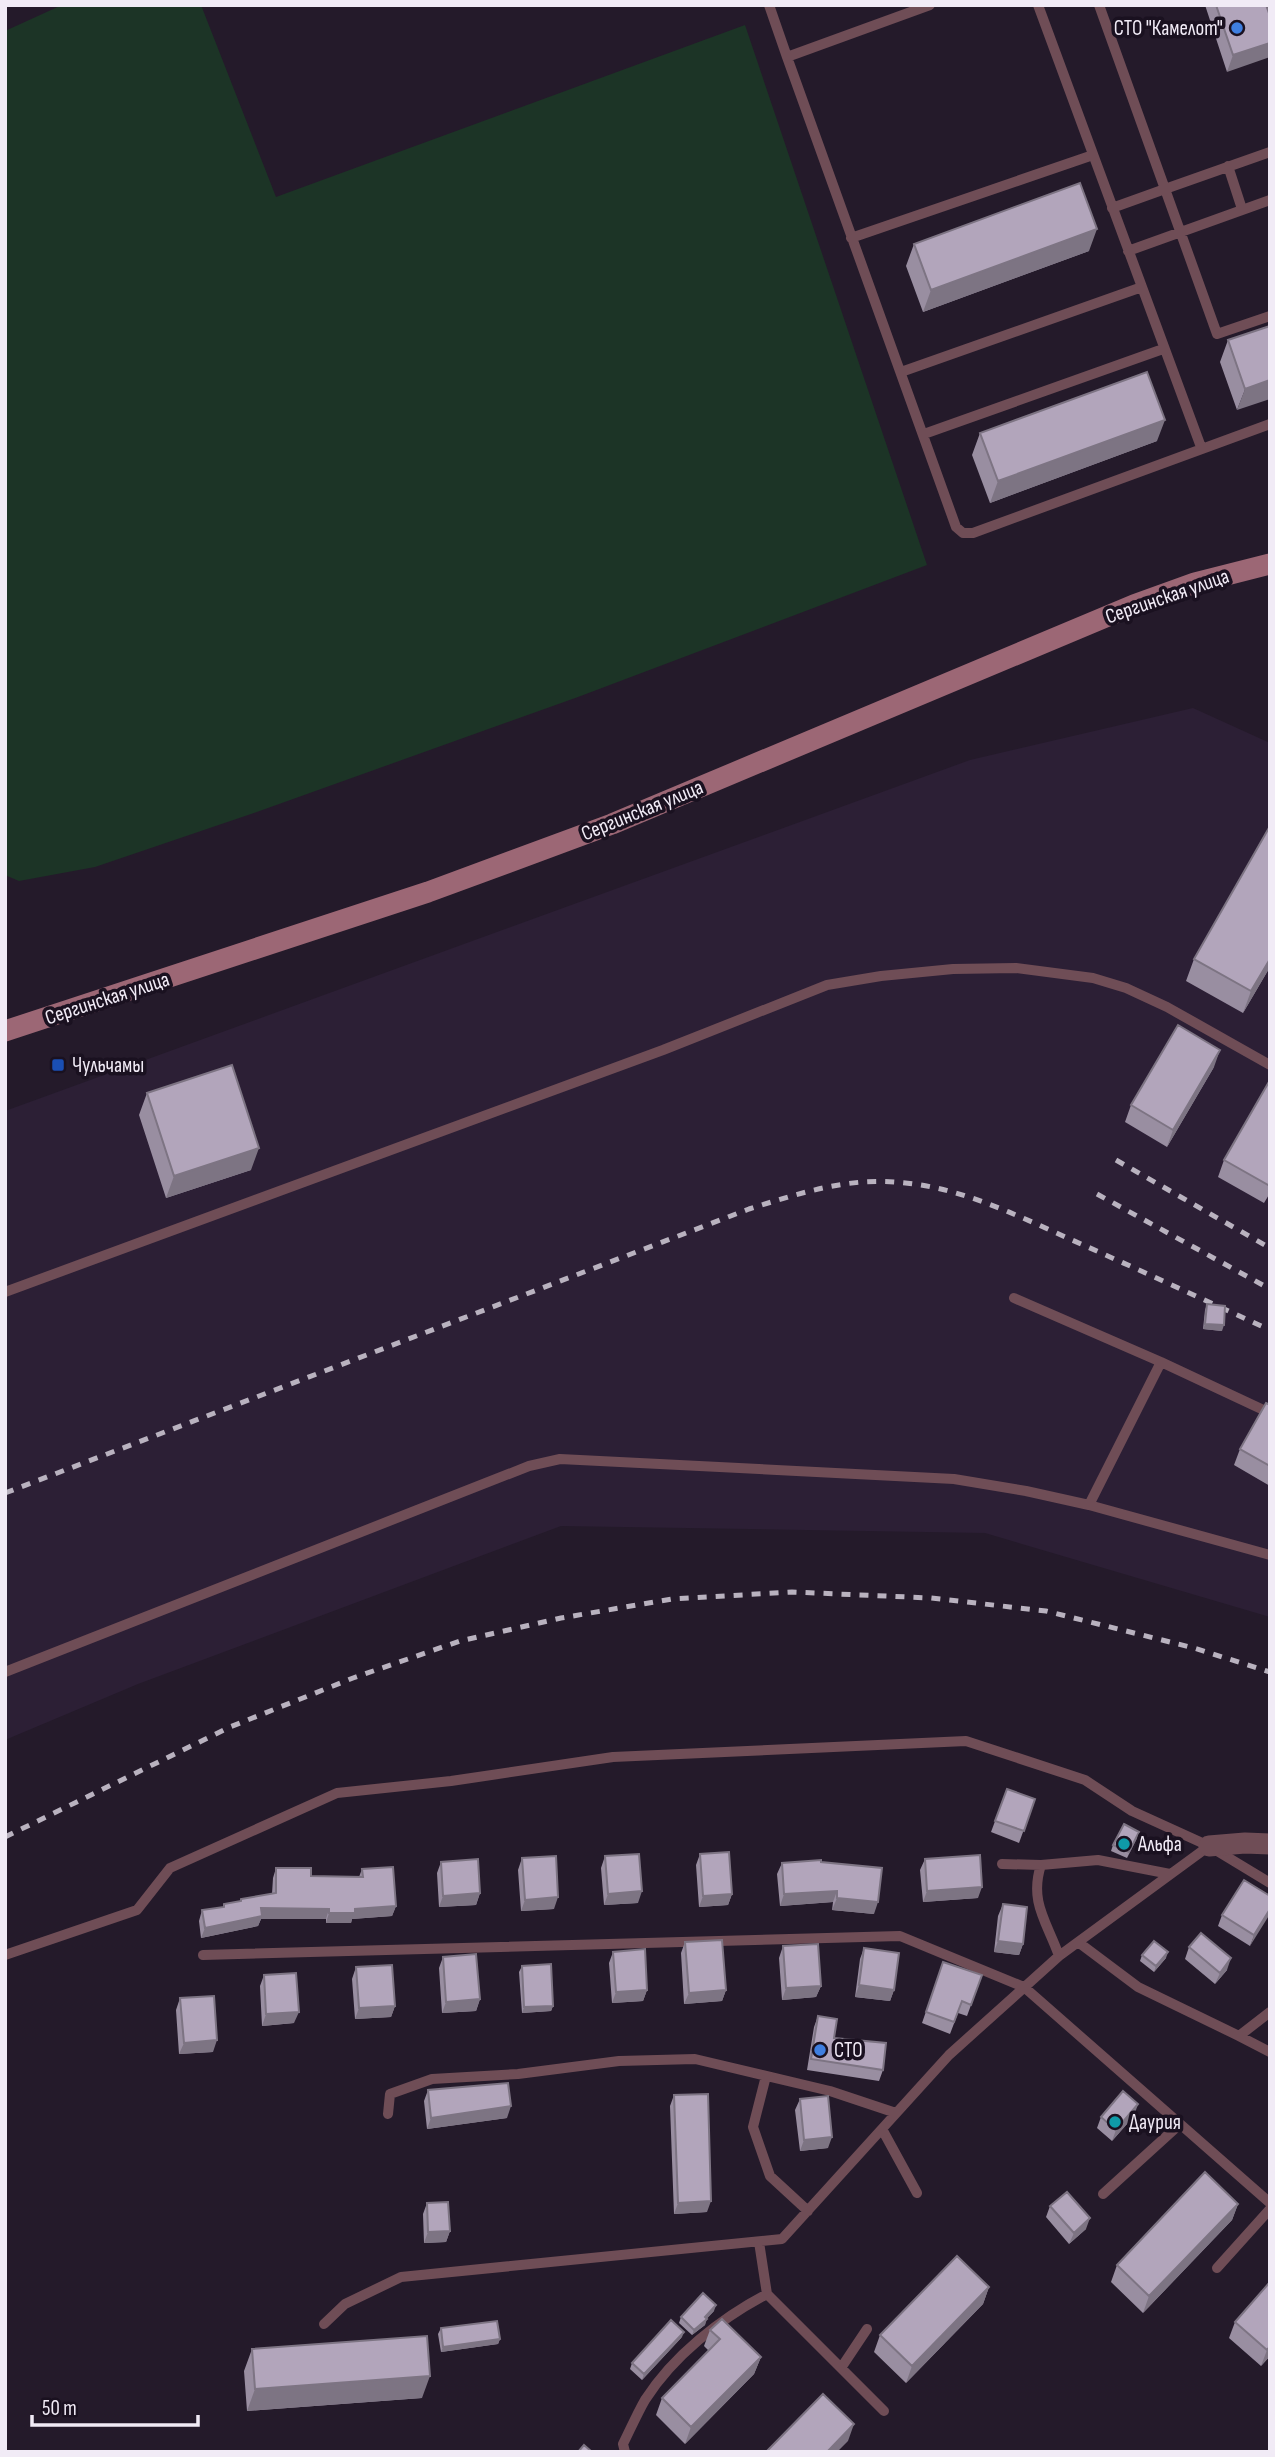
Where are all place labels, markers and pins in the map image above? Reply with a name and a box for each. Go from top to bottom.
place label: СТО "Камелот" [1114,16,1223,41]
marker: СТО "Камелот" [1229,20,1245,36]
place label: Чульчамы [72,1053,144,1078]
marker: Чульчамы [50,1057,66,1073]
place label: Альфа [1137,1832,1182,1857]
marker: Альфа [1116,1836,1132,1852]
place label: СТО [834,2038,863,2063]
marker: СТО [812,2042,828,2058]
place label: Даурия [1129,2110,1181,2135]
marker: Даурия [1107,2114,1123,2130]

